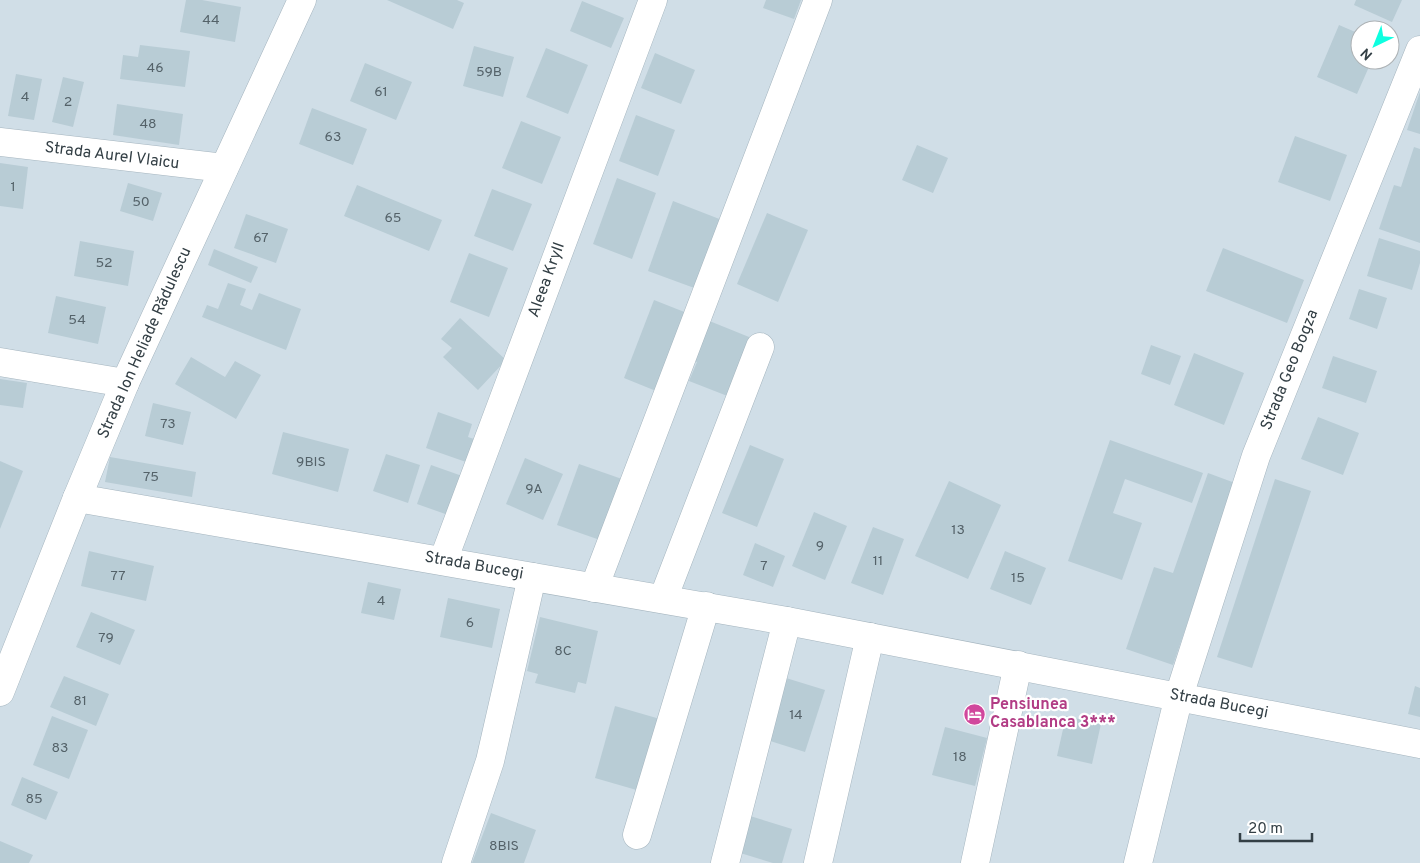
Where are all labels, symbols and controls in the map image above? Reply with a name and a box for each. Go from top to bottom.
house number: 44 [202,12,220,29]
north arrow [1350,20,1400,70]
text: N [1358,44,1377,63]
house number: 46 [146,60,164,77]
house number: 59B [476,64,502,81]
house number: 61 [374,84,388,101]
house number: 4 [21,89,29,106]
house number: 2 [64,94,72,111]
house number: 48 [139,116,157,133]
house number: 63 [325,129,341,146]
street label: Strada Aurel Vlaicu [44,138,180,174]
house number: 1 [10,179,16,196]
house number: 50 [132,194,150,211]
house number: 65 [384,210,402,227]
house number: 67 [253,230,269,247]
street label: Aleea Kryll [524,240,570,320]
street label: Strada Ion Heliade Rădulescu [94,244,196,442]
house number: 52 [95,255,113,272]
street label: Strada Geo Bogza [1257,307,1323,433]
house number: 54 [68,312,86,329]
house number: 73 [160,416,176,433]
house number: 9BIS [296,454,326,471]
house number: 75 [143,469,159,486]
house number: 9A [525,481,543,498]
house number: 13 [951,522,965,539]
house number: 9 [816,538,824,555]
street label: Strada Bucegi [423,547,525,585]
house number: 11 [873,553,883,570]
house number: 7 [760,558,768,575]
house number: 77 [110,568,126,585]
house number: 15 [1011,570,1025,587]
house number: 4 [377,593,385,610]
house number: 6 [466,615,474,632]
house number: 79 [98,630,114,647]
house number: 8C [554,643,572,660]
street label: Strada Bucegi [1168,685,1270,723]
house number: 81 [73,693,87,710]
place label: Pensiunea Casablanca 3*** [990,695,1116,733]
hotel icon: Pensiunea Casablanca 3*** [962,702,986,726]
house number: 14 [789,707,803,724]
house number: 83 [52,740,68,757]
house number: 18 [953,749,967,766]
house number: 85 [25,791,43,808]
scale bar [1240,810,1312,842]
text: 20 m [1248,820,1283,839]
house number: 8BIS [489,838,519,855]

